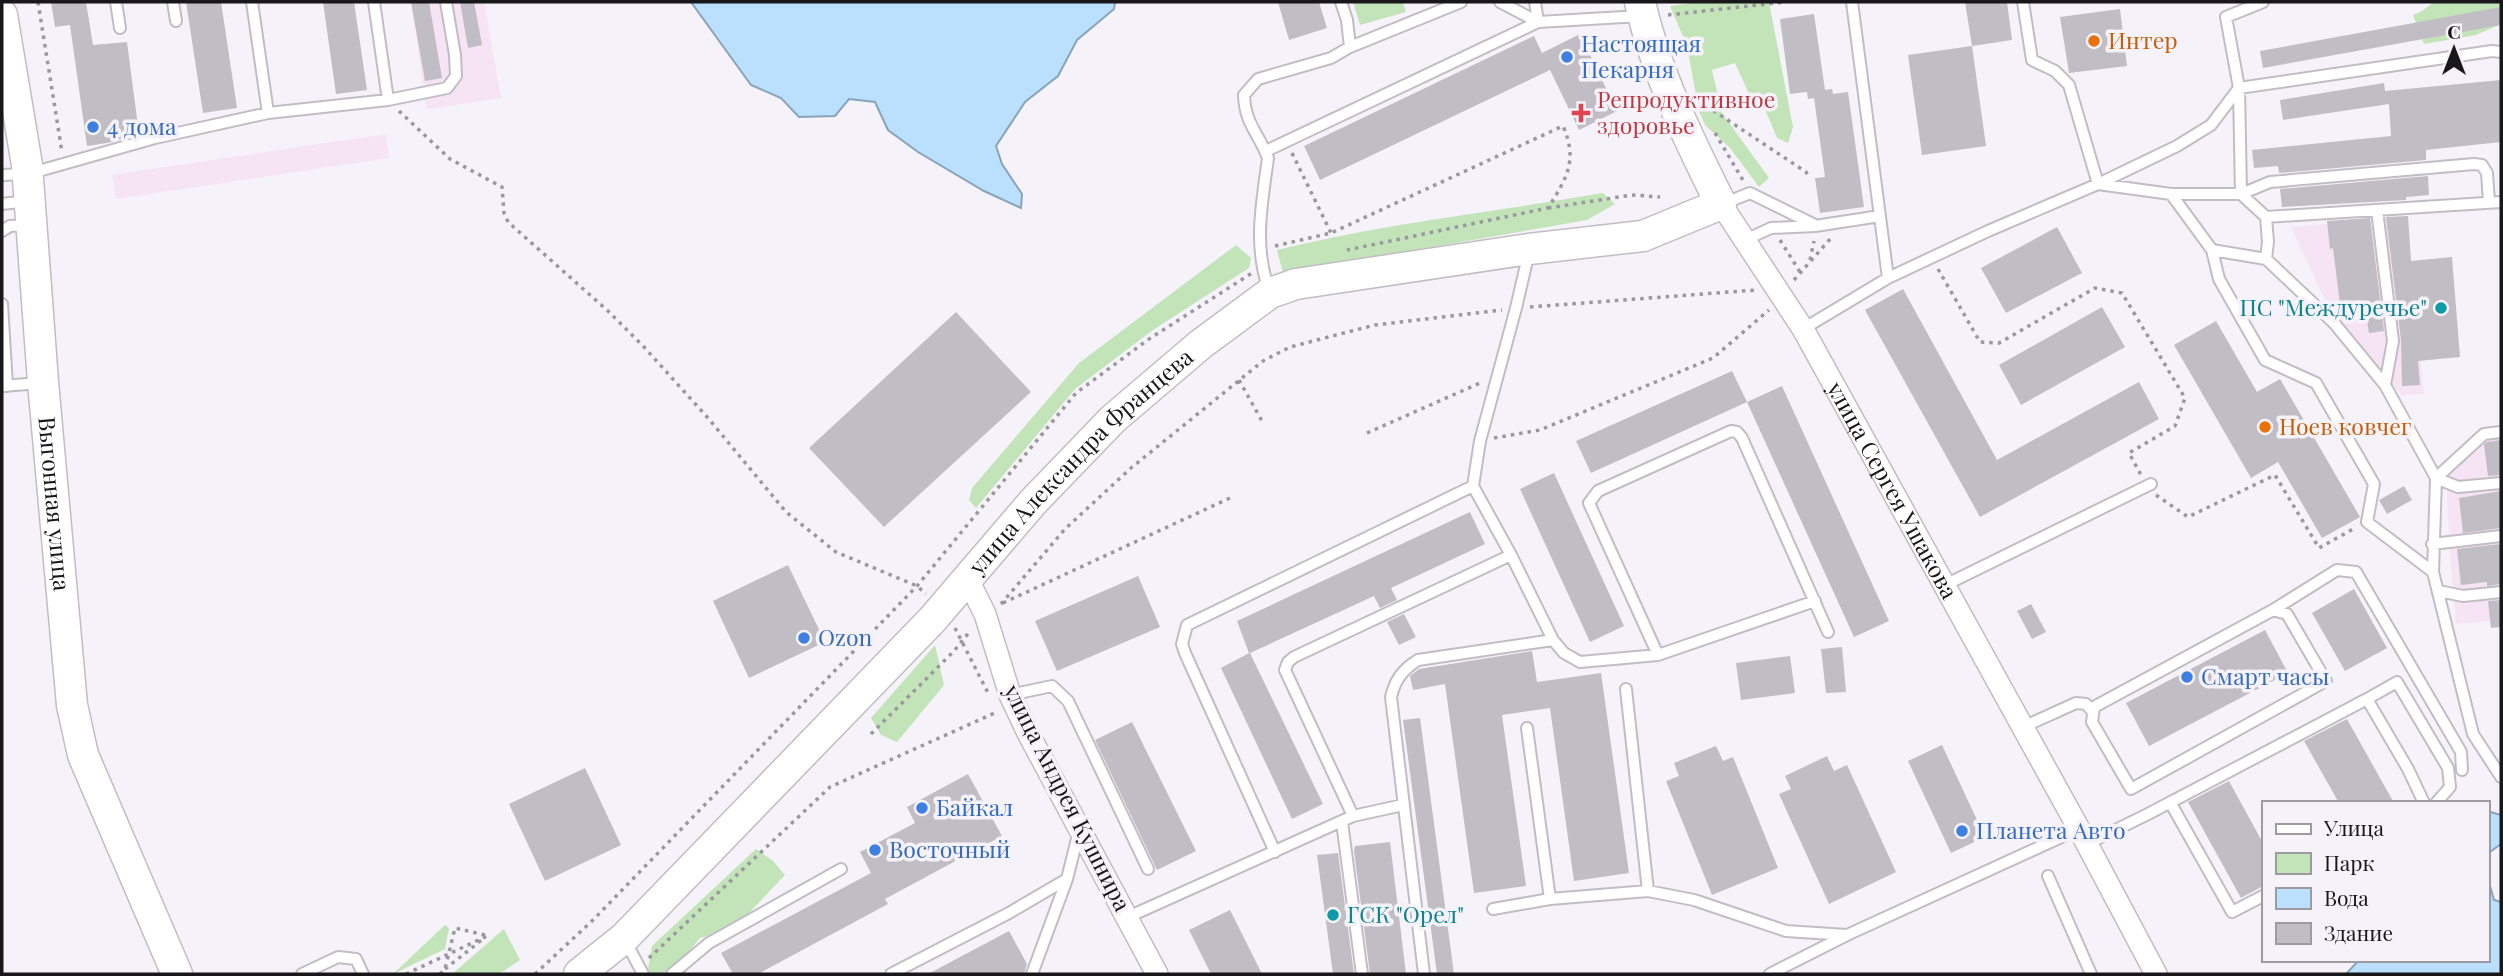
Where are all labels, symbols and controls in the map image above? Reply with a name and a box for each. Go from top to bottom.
north arrow [2419,14,2489,84]
text: С [2447,18,2461,44]
place label: Интер [2108,24,2178,55]
place label: Настоящая Пекарня [1581,27,1701,84]
marker: Интер [2086,33,2102,49]
marker: Настоящая Пекарня [1559,49,1575,65]
place label: Репродуктивное здоровье [1597,83,1775,140]
marker: Репродуктивное здоровье [1571,103,1591,123]
place label: 4 дома [107,110,177,141]
marker: 4 дома [85,119,101,135]
place label: ПС "Междуречье" [2240,291,2427,322]
marker: ПС "Междуречье" [2433,300,2449,316]
street label: улица Александра Францева [960,340,1199,581]
street label: улица Сергея Ушакова [1821,375,1966,604]
place label: Ноев ковчег [2279,410,2412,441]
street label: Выгонная улица [32,415,79,593]
marker: Ноев ковчег [2257,419,2273,435]
place label: Ozon [818,621,873,652]
marker: Ozon [796,630,812,646]
place label: Смарт часы [2201,660,2330,691]
marker: Смарт часы [2179,669,2195,685]
street label: улица Андрея Кушнира [997,678,1139,916]
place label: Байкал [936,791,1013,822]
marker: Байкал [914,800,930,816]
legend [2262,801,2489,962]
text: Улица [2323,813,2385,841]
place label: Планета Авто [1976,814,2126,845]
marker: Планета Авто [1954,823,1970,839]
place label: Восточный [889,833,1010,864]
marker: Восточный [867,842,883,858]
text: Парк [2324,848,2374,876]
text: Вода [2324,883,2369,911]
place label: ГСК "Орел" [1347,898,1464,929]
marker: ГСК "Орел" [1325,907,1341,923]
text: Здание [2324,918,2393,946]

